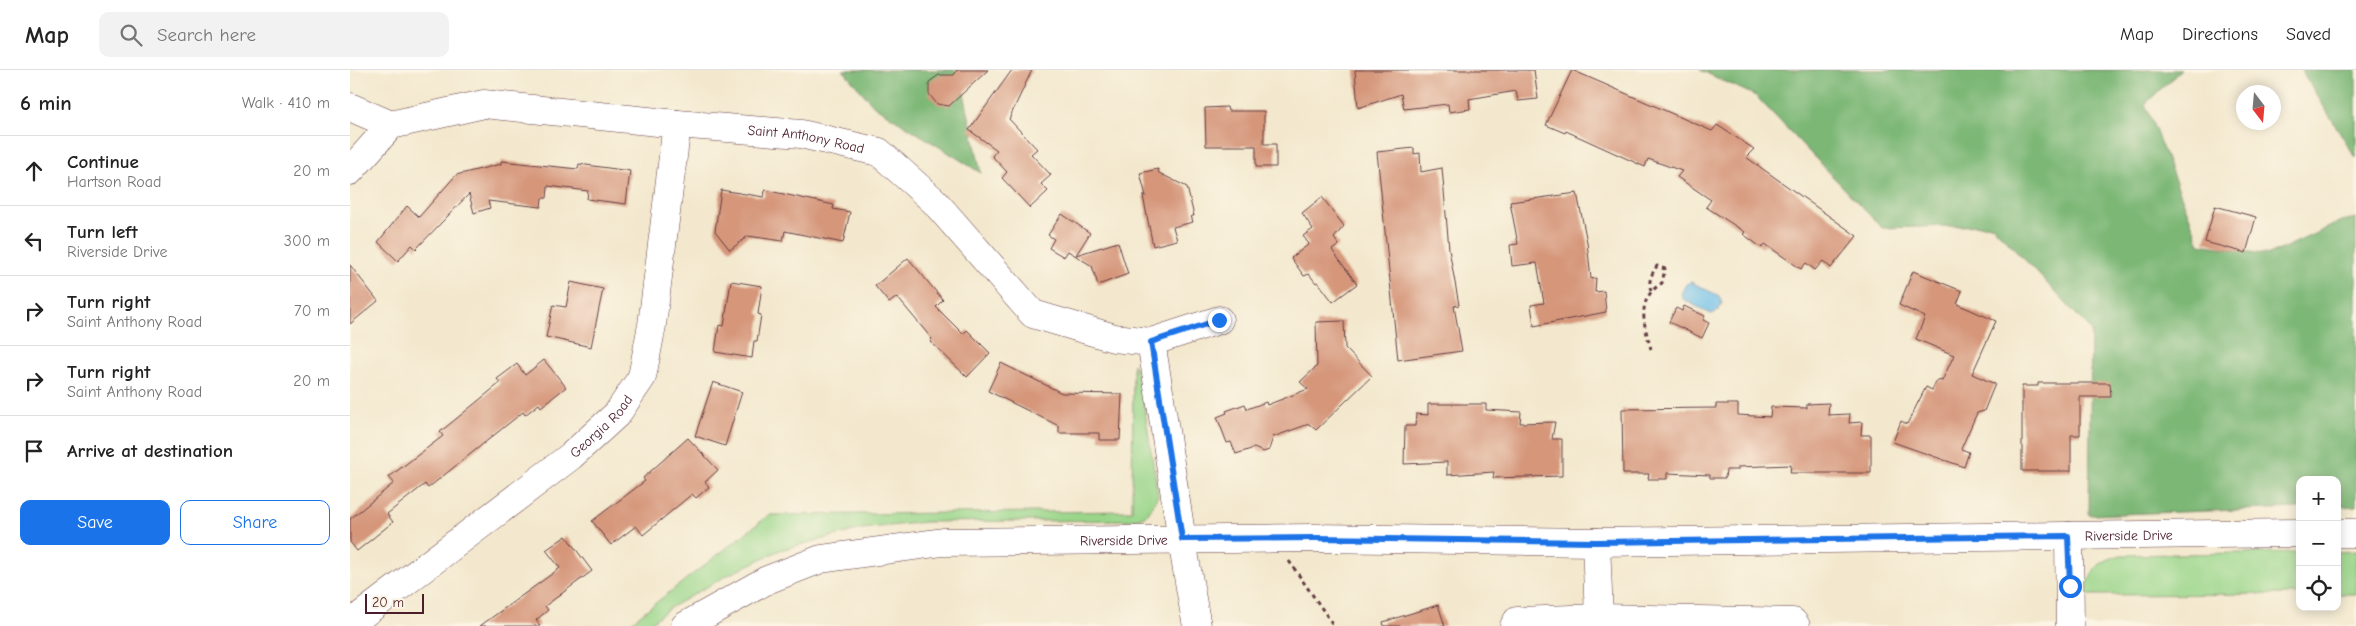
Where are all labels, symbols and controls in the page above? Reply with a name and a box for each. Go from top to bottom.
search box [99,12,449,57]
text: Map [25,21,69,49]
icon: search [117,21,145,49]
text: Search here [157,24,256,46]
text: Map [2120,24,2154,45]
text: Directions [2182,24,2258,45]
text: Saved [2286,24,2331,45]
north arrow [2236,85,2281,130]
text: 6 min [20,91,72,115]
text: Walk · 410 m [242,94,330,112]
street label: Saint Anthony Road [747,121,866,157]
text: Continue [67,151,139,173]
icon: ahead [20,157,48,185]
text: 20 m [293,162,330,180]
text: Hartson Road [67,173,162,191]
text: Turn left [67,221,138,243]
icon: left [20,227,48,255]
text: 300 m [284,232,330,250]
text: Riverside Drive [67,243,167,261]
text: Turn right [67,291,151,313]
icon: right [20,297,48,325]
text: 70 m [294,302,330,320]
route end [1208,309,1231,332]
text: Saint Anthony Road [67,313,202,331]
text: Turn right [67,361,151,383]
icon: right [20,367,48,395]
text: 20 m [293,372,330,390]
text: Saint Anthony Road [67,383,202,401]
street label: Georgia Road [566,392,636,461]
icon: arrive [20,437,48,465]
text: Arrive at destination [67,440,233,462]
map controls [2296,476,2341,611]
button: + [2296,476,2341,521]
button: Save [20,500,170,545]
button: Share [180,500,330,545]
button: − [2296,521,2341,566]
street label: Riverside Drive [2085,526,2173,544]
street label: Riverside Drive [1080,531,1168,549]
button: locate [2296,566,2341,611]
route start [2059,575,2082,598]
scale bar [365,591,424,614]
text: 20 m [372,594,404,611]

